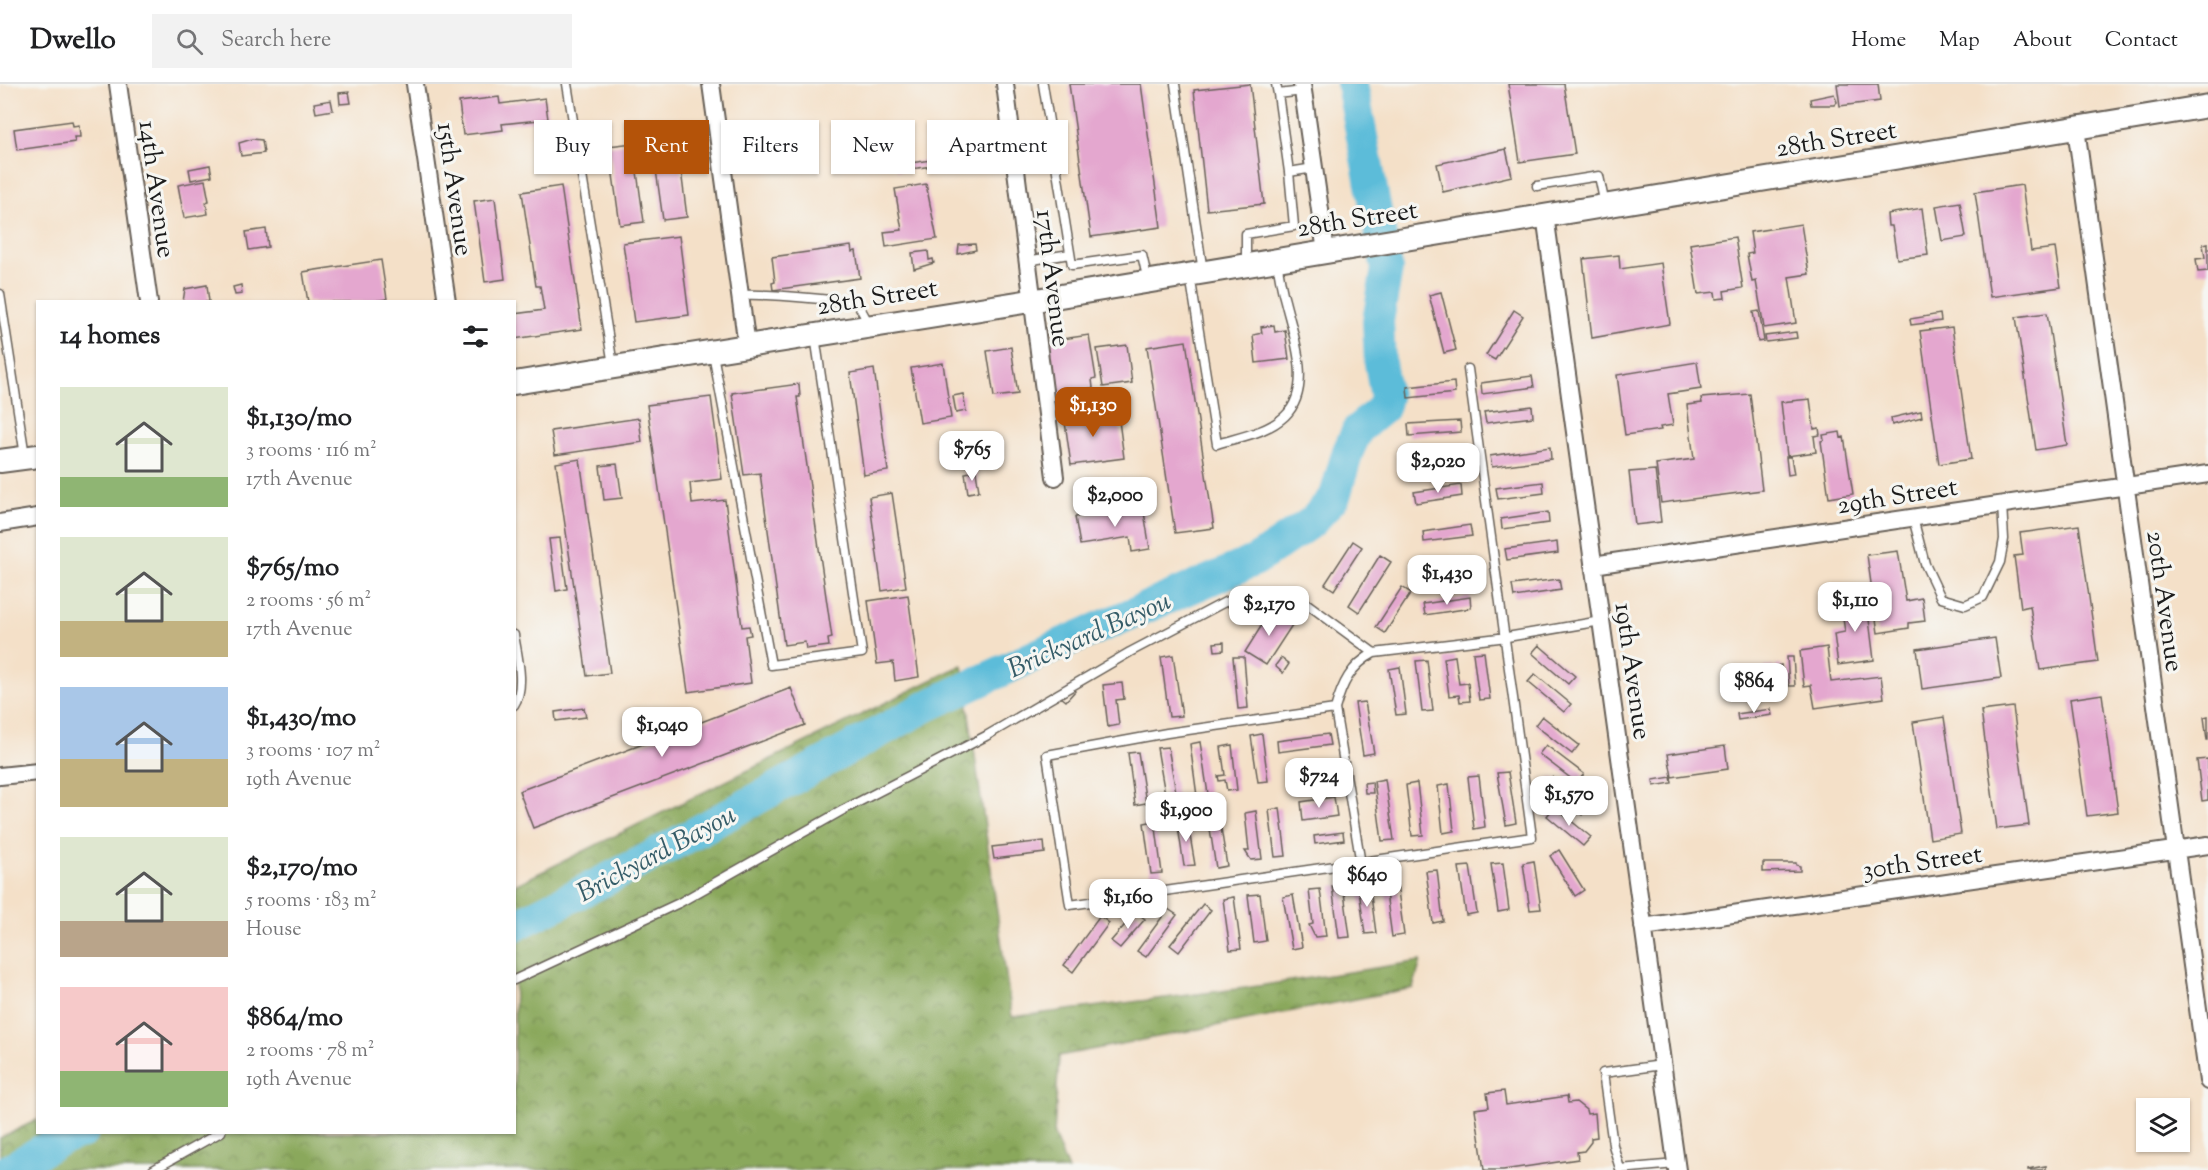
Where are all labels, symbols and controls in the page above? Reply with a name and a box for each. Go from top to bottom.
search box [152,14,572,68]
text: Dwello [30,21,116,61]
icon: search [173,25,206,58]
text: Search here [221,25,331,57]
text: Home [1851,26,1906,56]
text: Map [1939,26,1980,56]
text: About [2013,26,2072,56]
text: Contact [2105,26,2178,56]
street label: 28th Street [1773,113,1900,168]
street label: 14th Avenue [128,118,183,260]
street label: 15th Avenue [426,120,481,258]
chip: Buy [534,120,612,174]
chip: Rent [624,120,709,174]
chip: Filters [721,120,819,174]
chip: New [831,120,915,174]
chip: Apartment [927,120,1068,174]
street label: 28th Street [1294,193,1421,248]
street label: 17th Avenue [1025,207,1078,349]
street label: 28th Street [814,271,941,326]
text: 14 homes [60,318,160,355]
icon: filters [459,320,492,353]
pin: $1,130 [1044,387,1142,438]
text: $1,130 [1069,392,1117,421]
text: $1,130/mo [246,400,352,437]
icon: home [108,411,180,483]
pin: $765 [936,431,1008,482]
text: $765 [953,436,991,465]
text: 3 rooms · 116 m² [246,437,377,466]
pin: $2,020 [1389,443,1487,494]
text: $2,020 [1411,448,1465,477]
text: 17th Avenue [246,466,352,495]
street label: 29th Street [1834,470,1960,525]
pin: $2,000 [1066,477,1164,528]
text: $2,000 [1087,482,1143,511]
street label: 20th Avenue [2135,528,2192,674]
text: $765/mo [246,550,339,587]
pin: $1,430 [1398,555,1496,606]
text: $1,430 [1421,560,1473,589]
icon: home [108,561,180,633]
pin: $1,110 [1806,582,1904,633]
water label: Brickyard Bayou [1002,583,1178,690]
pin: $2,170 [1220,586,1318,637]
text: 2 rooms · 56 m² [246,587,371,616]
text: $1,110 [1832,587,1878,616]
text: $2,170 [1243,591,1295,620]
street label: 19th Avenue [1604,601,1659,742]
text: 17th Avenue [246,616,352,645]
pin: $864 [1718,663,1790,714]
text: $864 [1734,668,1774,697]
text: $1,430/mo [246,700,356,737]
pin: $1,040 [613,707,711,758]
icon: home [108,711,180,783]
text: $1,040 [636,712,688,741]
text: 3 rooms · 107 m² [246,737,380,766]
pin: $724 [1283,758,1355,809]
text: $724 [1299,763,1339,792]
text: 19th Avenue [246,766,352,795]
pin: $1,570 [1520,776,1618,827]
text: $1,570 [1544,781,1594,810]
pin: $1,900 [1137,792,1235,843]
water label: Brickyard Bayou [571,797,744,913]
text: $1,900 [1160,797,1212,826]
street label: 30th Street [1860,837,1985,890]
text: $2,170/mo [246,850,358,887]
pin: $640 [1331,857,1403,908]
icon: home [108,861,180,933]
text: $640 [1347,862,1387,891]
pin: $1,160 [1079,879,1177,930]
text: $1,160 [1103,884,1153,913]
text: 5 rooms · 183 m² [246,887,377,916]
text: House [246,916,301,945]
text: $864/mo [246,1000,343,1037]
icon: home [108,1011,180,1083]
text: 2 rooms · 78 m² [246,1037,375,1066]
text: 19th Avenue [246,1066,352,1095]
map controls [2136,1098,2190,1152]
button: layers [2136,1098,2190,1152]

